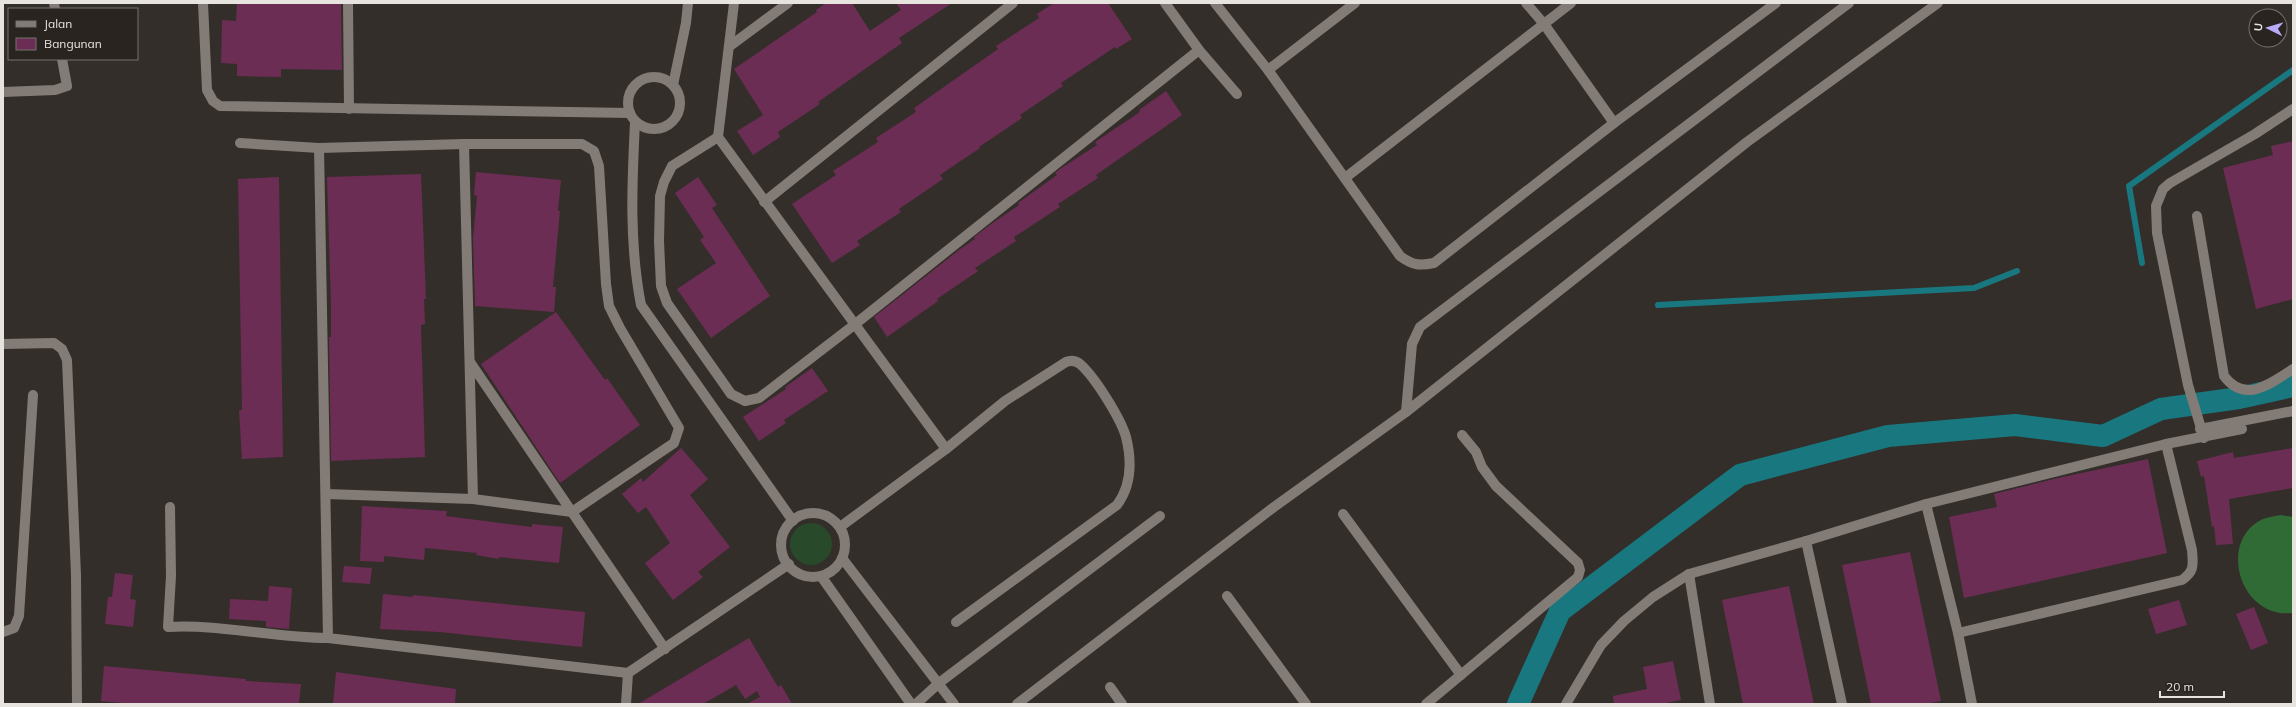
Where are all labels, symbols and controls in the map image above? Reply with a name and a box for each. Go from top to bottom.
legend [8,8,138,60]
north arrow [2248,8,2288,48]
text: Jalan [44,16,72,31]
text: U [2251,22,2265,32]
text: Bangunan [44,36,102,51]
scale bar [2160,673,2224,699]
text: 20 m [2166,679,2194,694]

